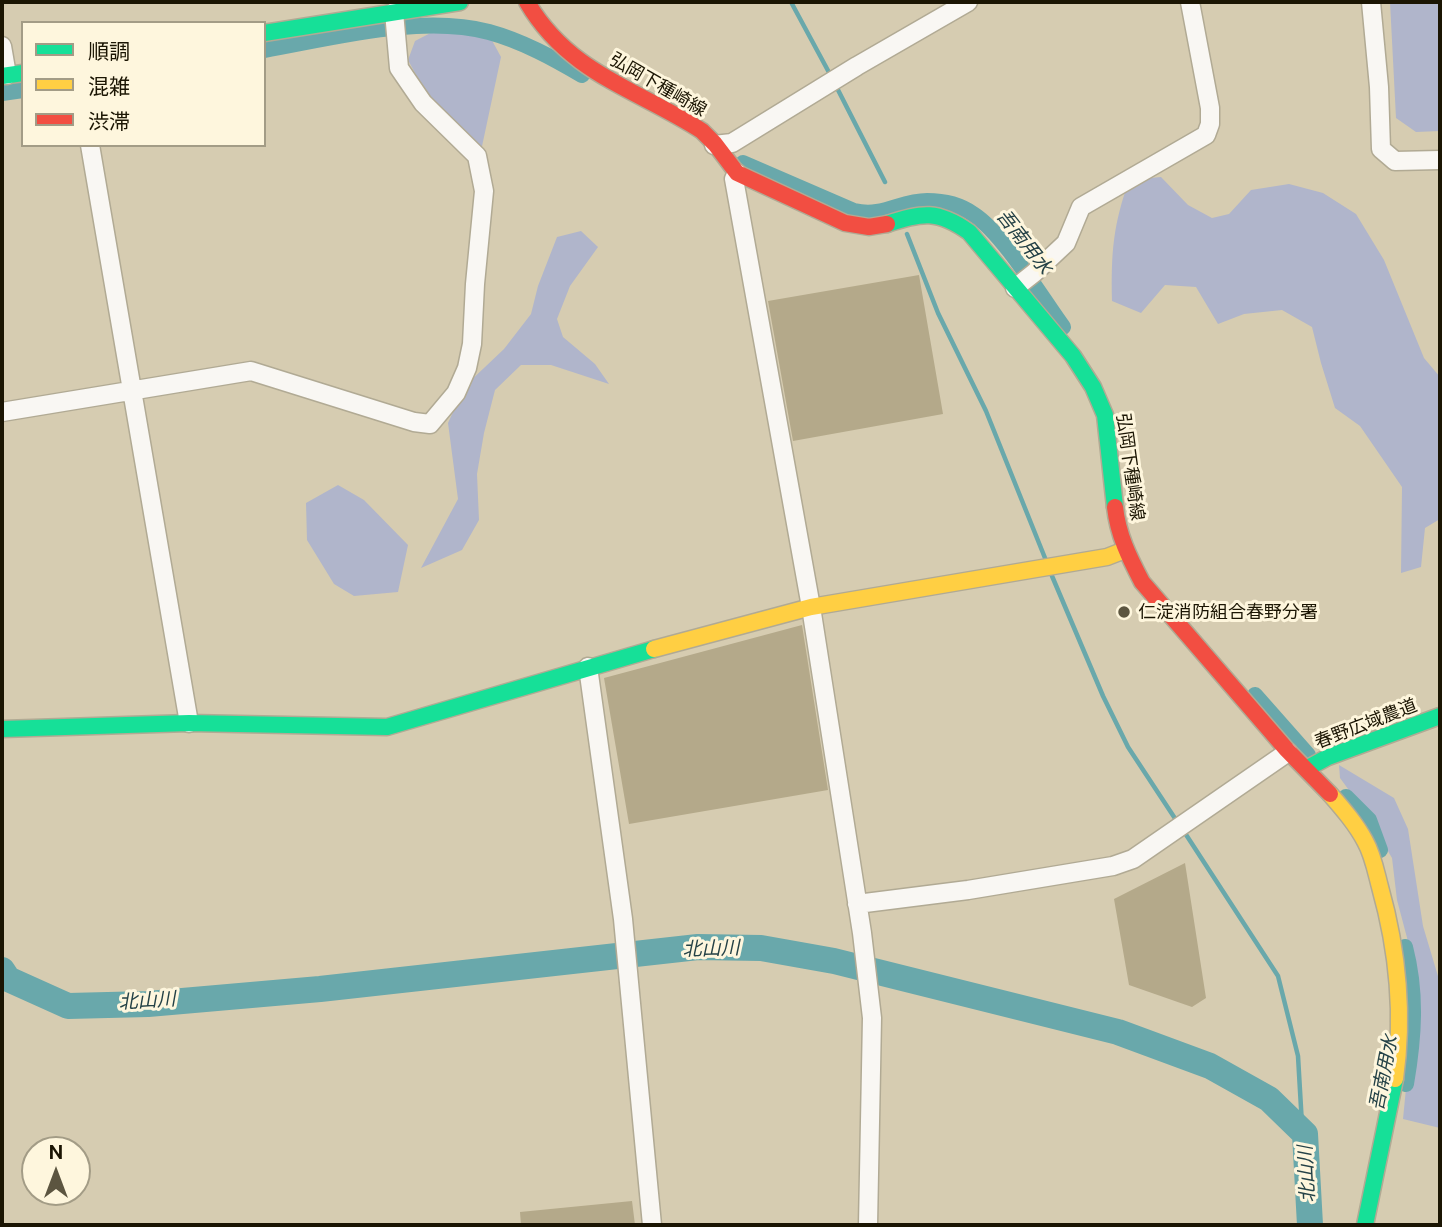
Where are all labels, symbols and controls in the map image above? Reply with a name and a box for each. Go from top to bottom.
legend [21,21,266,147]
text: 順調 [88,39,130,64]
street label: 弘岡下種崎線 [606,49,710,121]
text: 混雑 [88,74,130,99]
text: 渋滞 [88,109,130,134]
water label: 吾南用水 [992,205,1056,279]
street label: 弘岡下種崎線 [1112,412,1148,522]
place label: 仁淀消防組合春野分署 [1138,601,1318,623]
marker: 仁淀消防組合春野分署 [1116,604,1132,620]
street label: 春野広域農道 [1312,695,1420,753]
water label: 北山川 [682,937,740,961]
water label: 北山川 [118,988,176,1014]
water label: 吾南用水 [1366,1034,1402,1112]
north arrow [21,1136,91,1206]
text: N [49,1141,63,1163]
water label: 北山川 [1294,1145,1320,1203]

